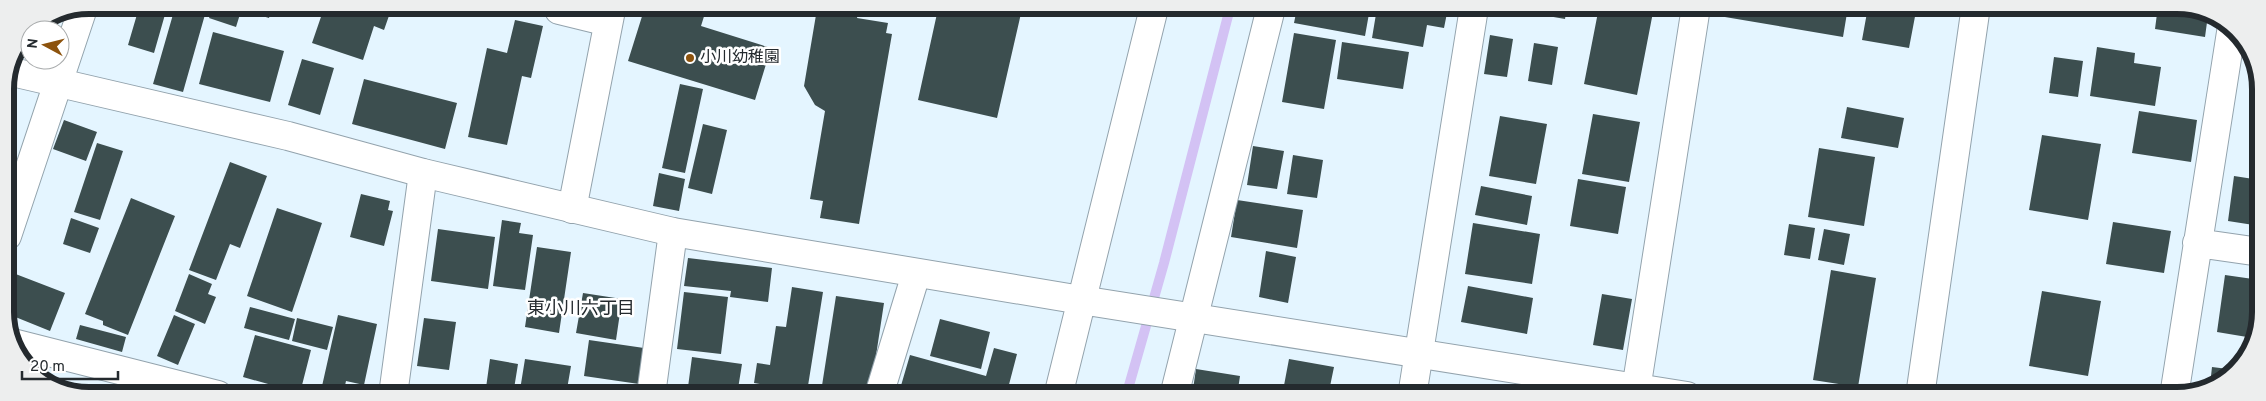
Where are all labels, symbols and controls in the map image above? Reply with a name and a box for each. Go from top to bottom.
north arrow [20,20,70,70]
text: N [25,38,43,50]
place label: 小川幼稚園 [700,48,780,68]
marker: 小川幼稚園 [684,52,696,64]
district label: 東小川六丁目 [527,298,635,321]
scale bar [22,348,119,380]
text: 20 m [30,358,65,377]

